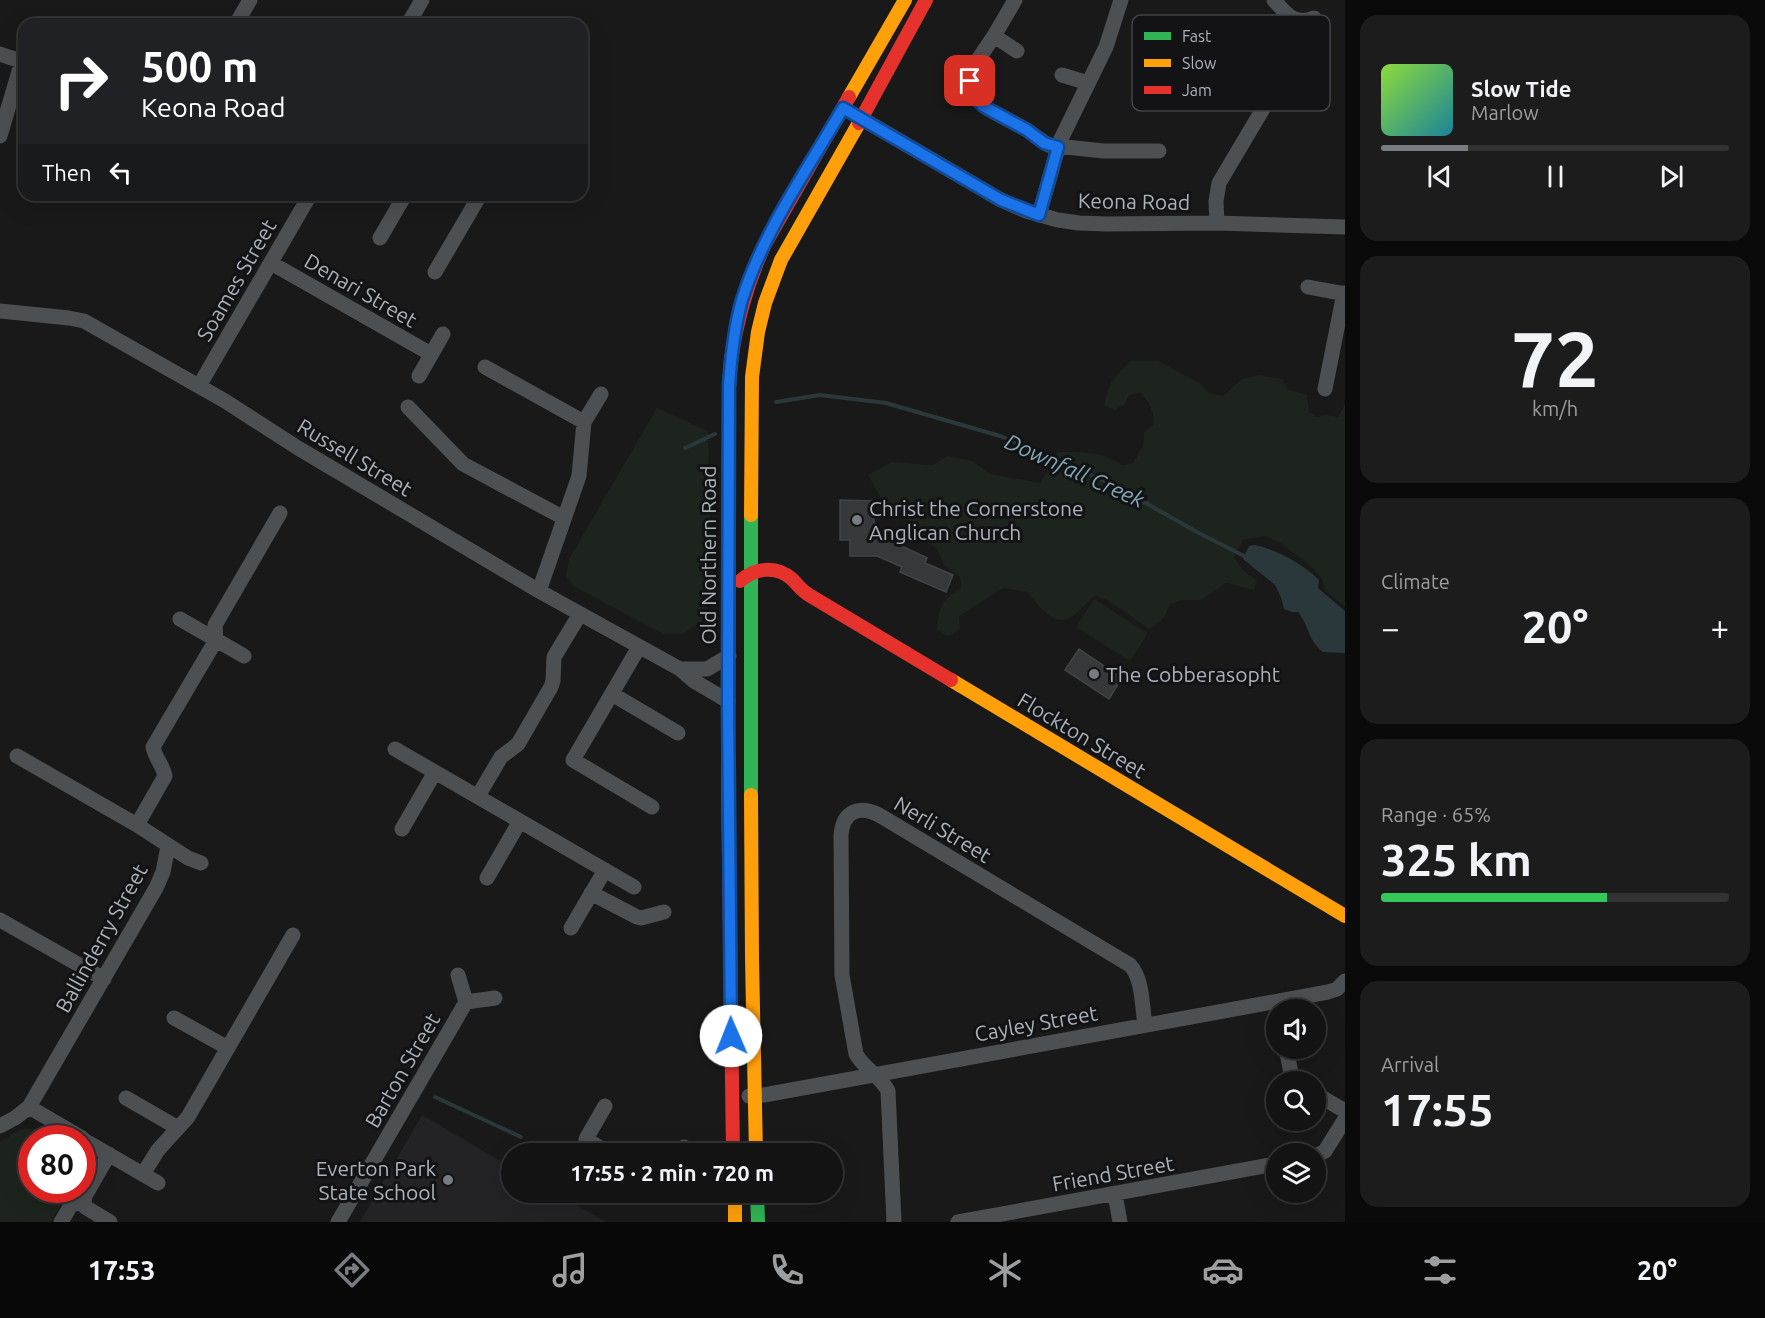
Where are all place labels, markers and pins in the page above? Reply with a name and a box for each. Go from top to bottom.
pin [944,55,995,106]
place label: Christ the Cornerstone Anglican Church [869,496,1084,544]
marker: Christ the Cornerstone Anglican Church [850,513,864,527]
place label: The Cobberasopht [1106,662,1280,686]
marker: The Cobberasopht [1087,667,1101,681]
place label: Everton Park State School [316,1156,436,1204]
marker: Everton Park State School [441,1173,455,1187]

